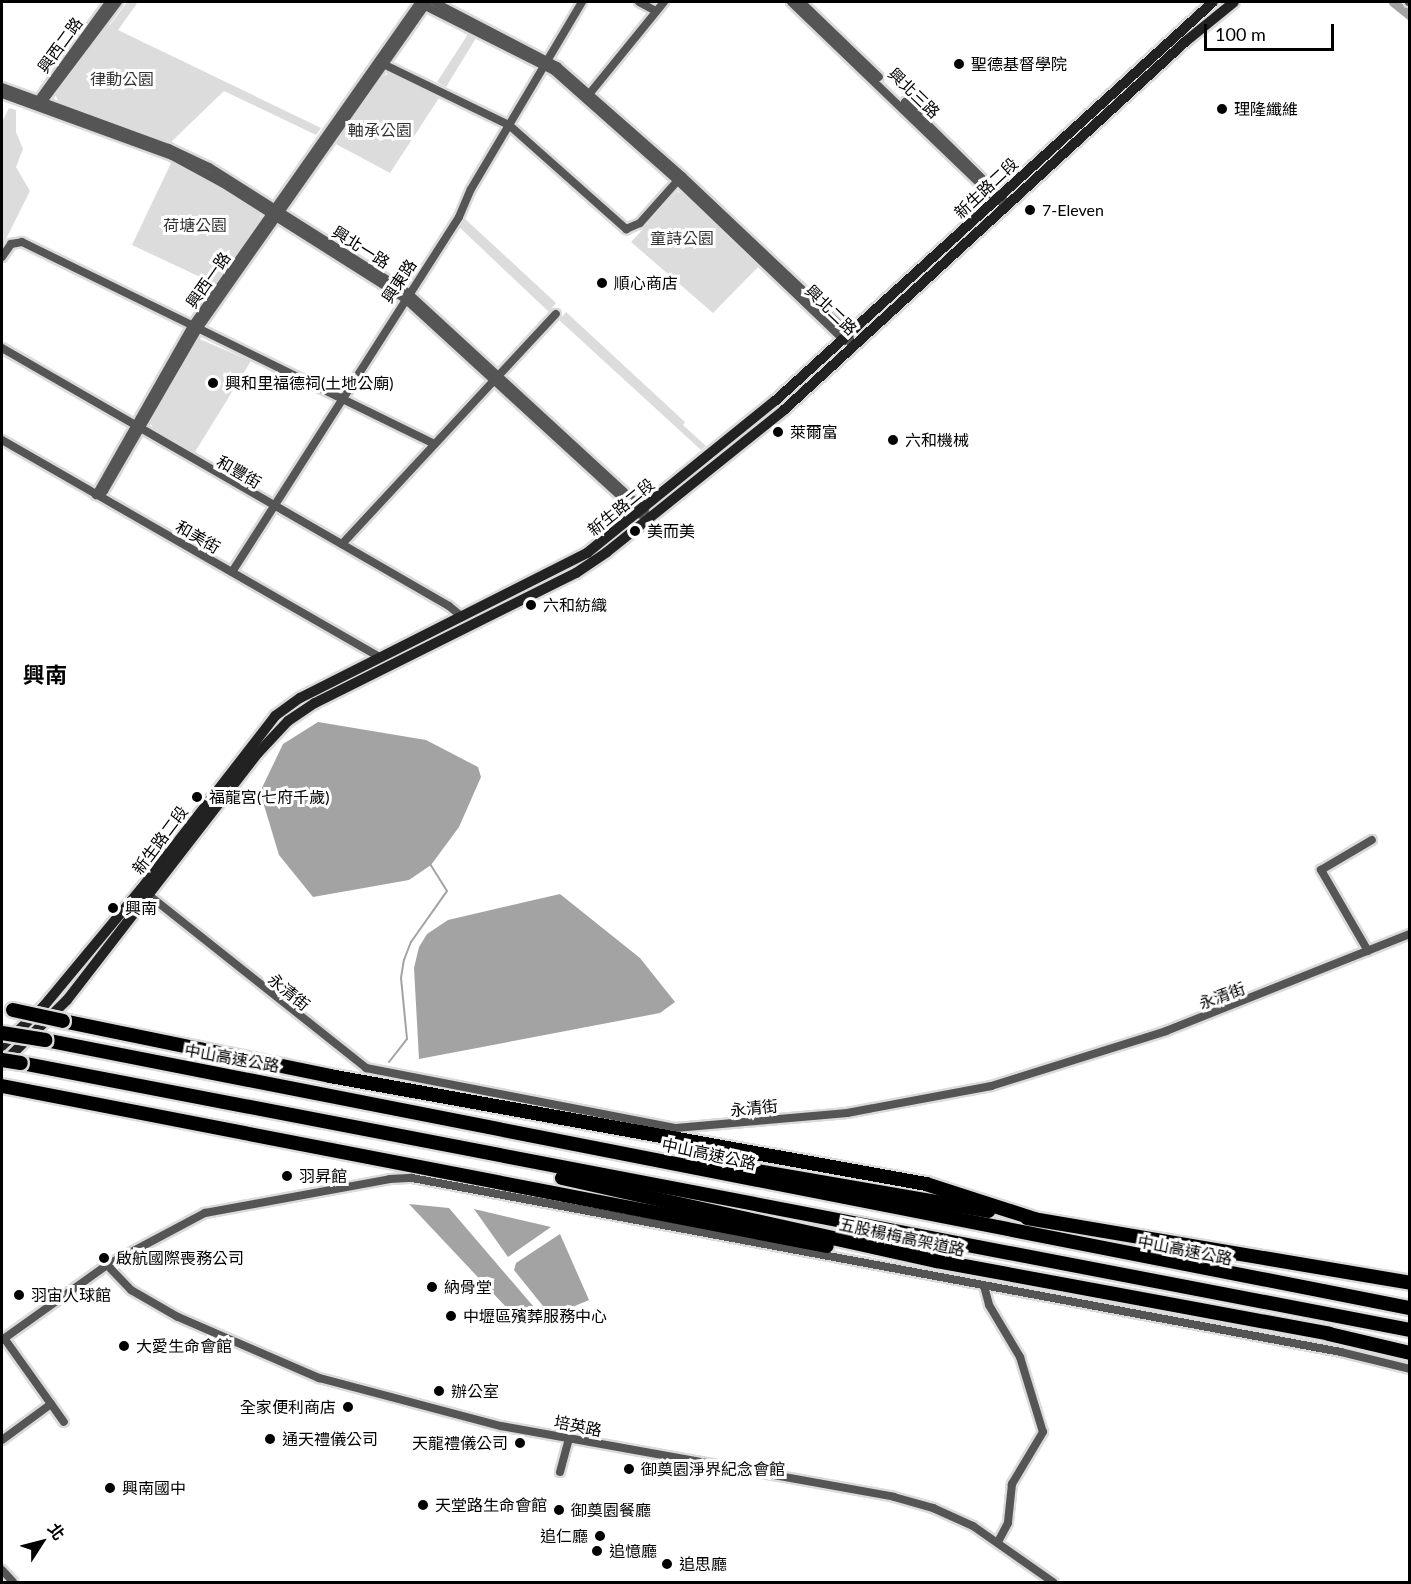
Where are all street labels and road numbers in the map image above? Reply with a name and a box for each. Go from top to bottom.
street label: 興西二路 [33,13,87,77]
street label: 興北三路 [884,64,944,122]
street label: 新生路二段 [950,154,1022,222]
street label: 興北一路 [329,222,393,272]
street label: 興西一路 [182,248,234,312]
street label: 興東路 [378,256,420,306]
street label: 興北二路 [801,281,861,339]
street label: 和豐街 [213,452,265,492]
street label: 新生路二段 [584,474,658,540]
street label: 和美街 [172,517,224,557]
street label: 新生路二段 [128,802,192,878]
street label: 永清街 [264,969,314,1015]
street label: 永清街 [1196,979,1248,1013]
street label: 中山高速公路 [183,1040,281,1076]
street label: 永清街 [729,1096,779,1120]
street label: 中山高速公路 [660,1135,758,1173]
street label: 五股楊梅高架道路 [837,1214,967,1260]
street label: 中山高速公路 [1136,1231,1234,1269]
street label: 培英路 [553,1412,603,1440]

